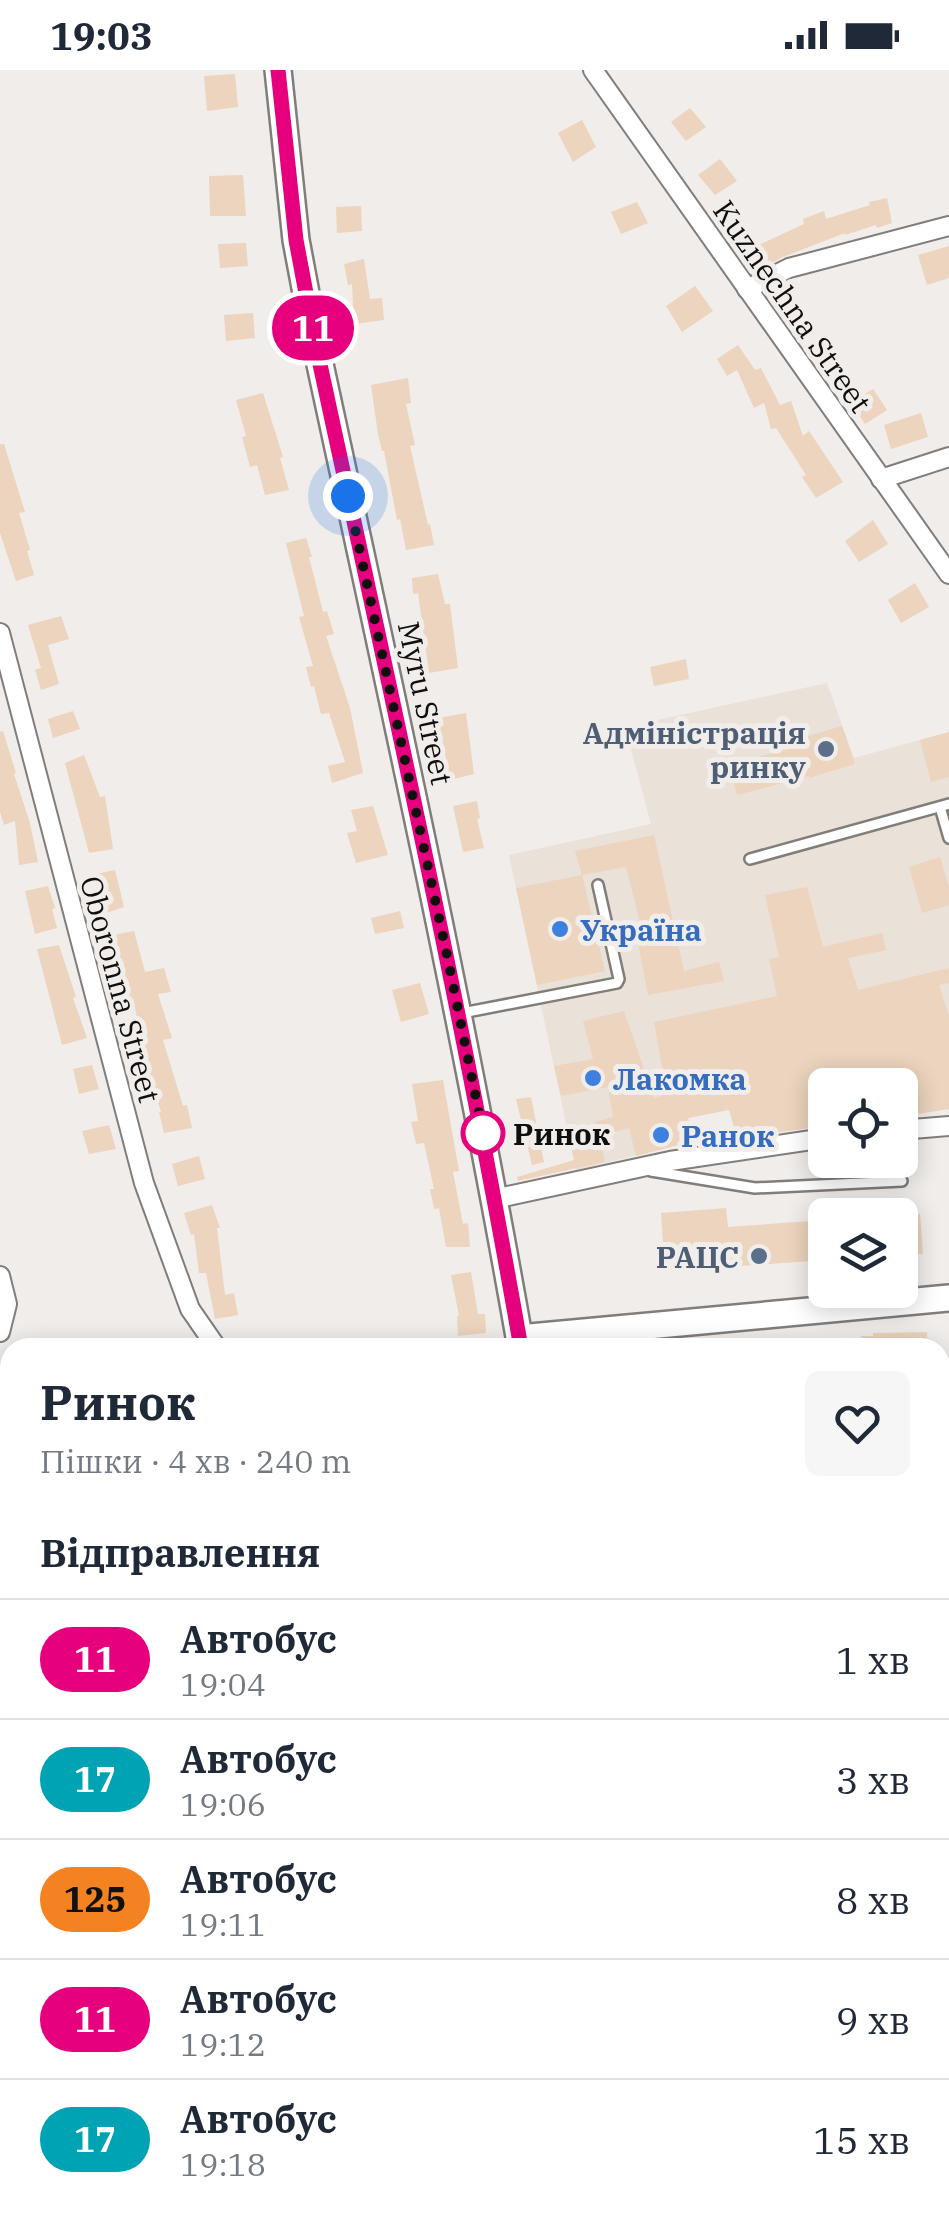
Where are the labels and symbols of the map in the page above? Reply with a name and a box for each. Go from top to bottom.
street label: Kuznechna Street [705,192,881,420]
line badge: 11 [268,296,358,360]
your location [323,471,373,521]
street label: Myru Street [390,618,462,788]
place label: Адміністрація ринку [583,713,806,786]
marker: Адміністрація ринку [815,738,837,760]
street label: Oboronna Street [72,872,170,1106]
place label: Україна [580,910,702,949]
marker: Україна [549,918,571,940]
place label: Лакомка [613,1059,747,1098]
marker: Лакомка [582,1067,604,1089]
marker: Ринок [462,1112,504,1154]
place label: Ринок [513,1114,610,1153]
place label: Ранок [681,1116,774,1155]
marker: Ранок [650,1124,672,1146]
place label: РАЦС [656,1237,739,1276]
marker: РАЦС [748,1245,770,1267]

